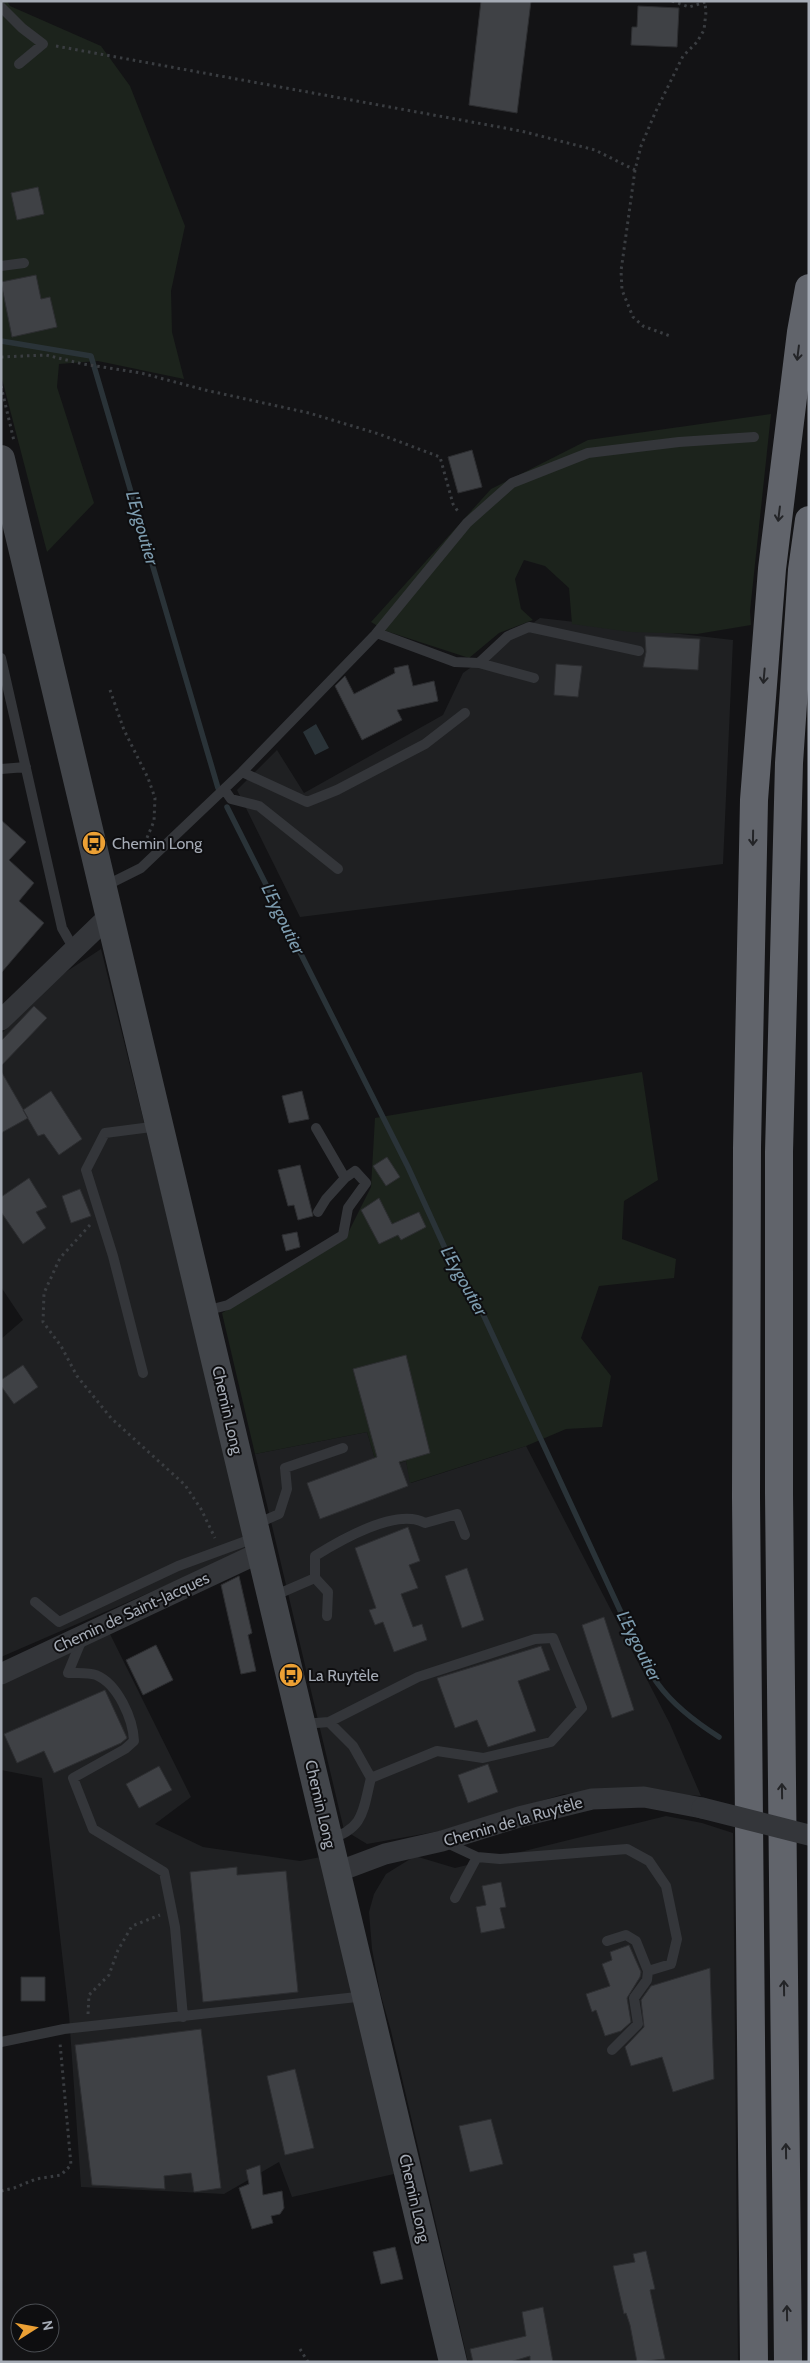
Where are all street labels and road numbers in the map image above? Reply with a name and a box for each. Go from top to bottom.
street label: Chemin Long [208,1364,247,1457]
street label: Chemin de Saint-Jacques [50,1568,212,1657]
street label: Chemin Long [301,1758,340,1851]
street label: Chemin de la Ruytèle [441,1793,585,1850]
street label: Chemin Long [395,2152,434,2245]

